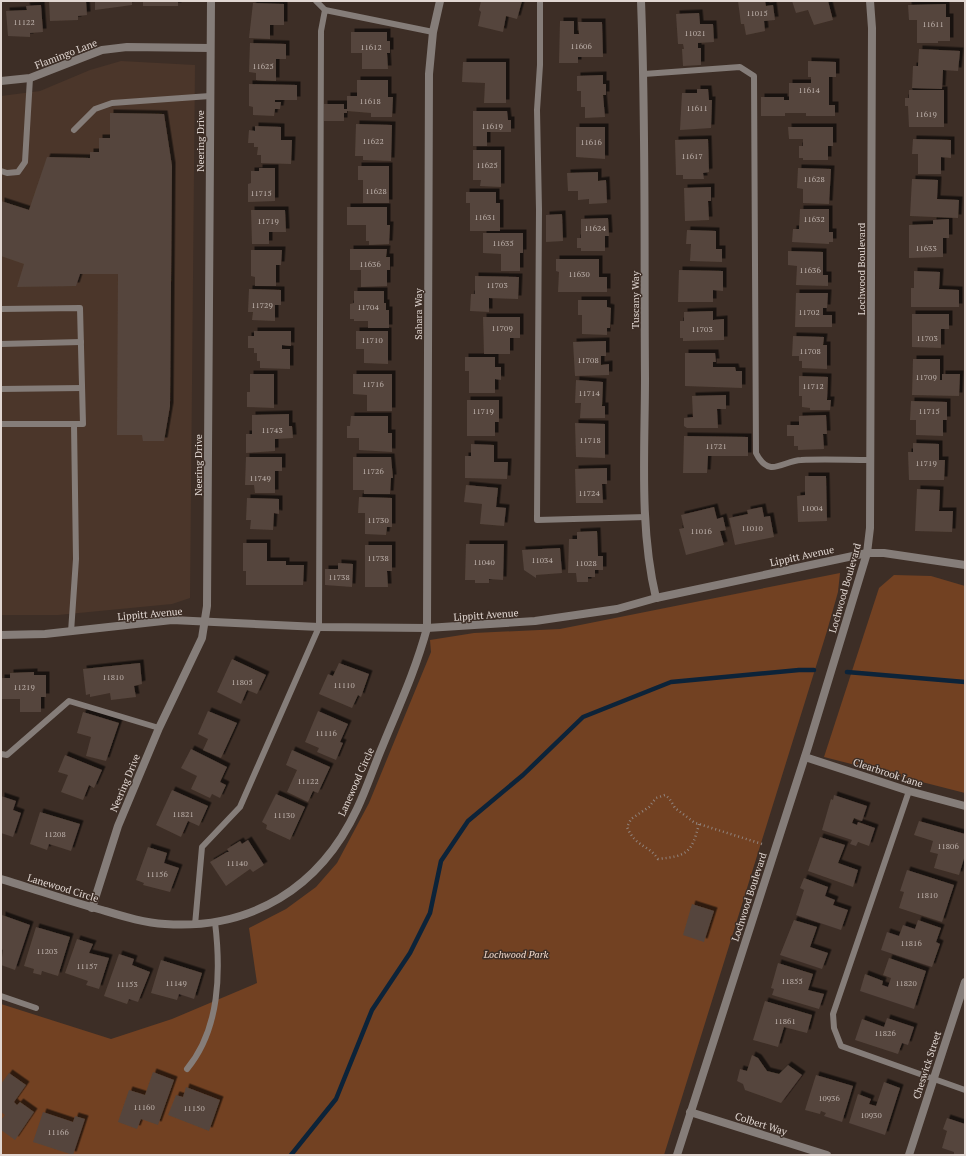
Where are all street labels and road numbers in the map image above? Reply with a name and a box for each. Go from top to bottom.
street label: Flamingo Lane [33,36,99,72]
street label: Neering Drive [194,110,207,172]
street label: Lochwood Boulevard [855,222,868,315]
street label: Tuscany Way [629,270,642,329]
street label: Sahara Way [412,287,425,340]
street label: Neering Drive [192,434,205,496]
street label: Lochwood Boulevard [826,541,864,634]
street label: Lippitt Avenue [769,543,835,569]
street label: Lippitt Avenue [117,605,183,623]
street label: Lippitt Avenue [453,606,519,624]
street label: Lanewood Circle [335,746,377,818]
street label: Neering Drive [107,752,143,814]
street label: Clearbrook Lane [851,756,925,790]
street label: Lochwood Boulevard [729,851,770,943]
street label: Lanewood Circle [26,871,100,905]
street label: Cheswick Street [910,1029,944,1101]
street label: Colbert Way [733,1109,790,1139]

